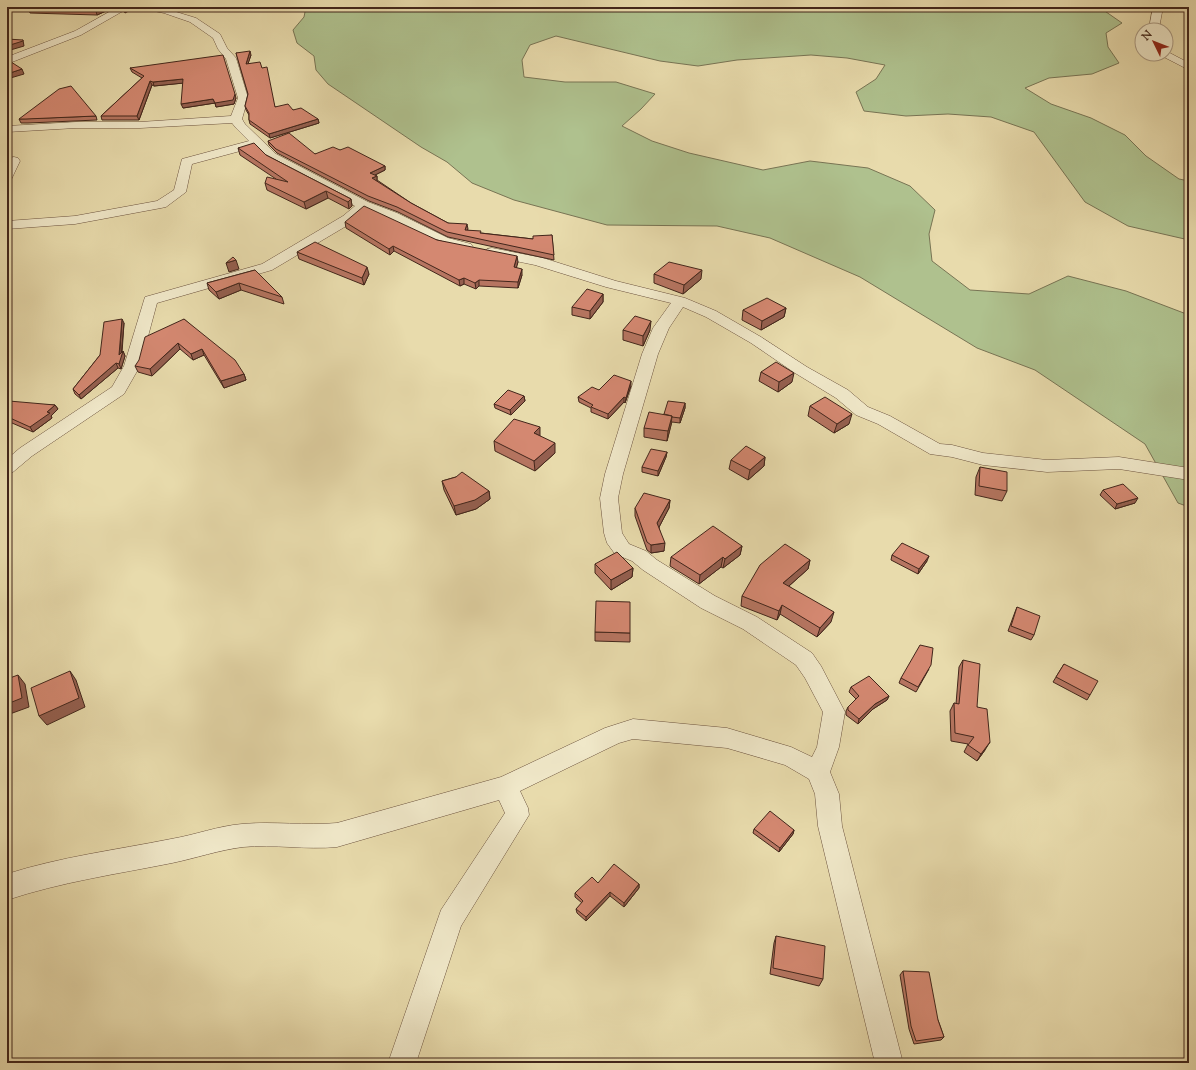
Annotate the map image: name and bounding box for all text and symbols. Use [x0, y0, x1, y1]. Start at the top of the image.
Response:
north arrow [1134, 22, 1174, 62]
text: N [1138, 27, 1156, 45]

